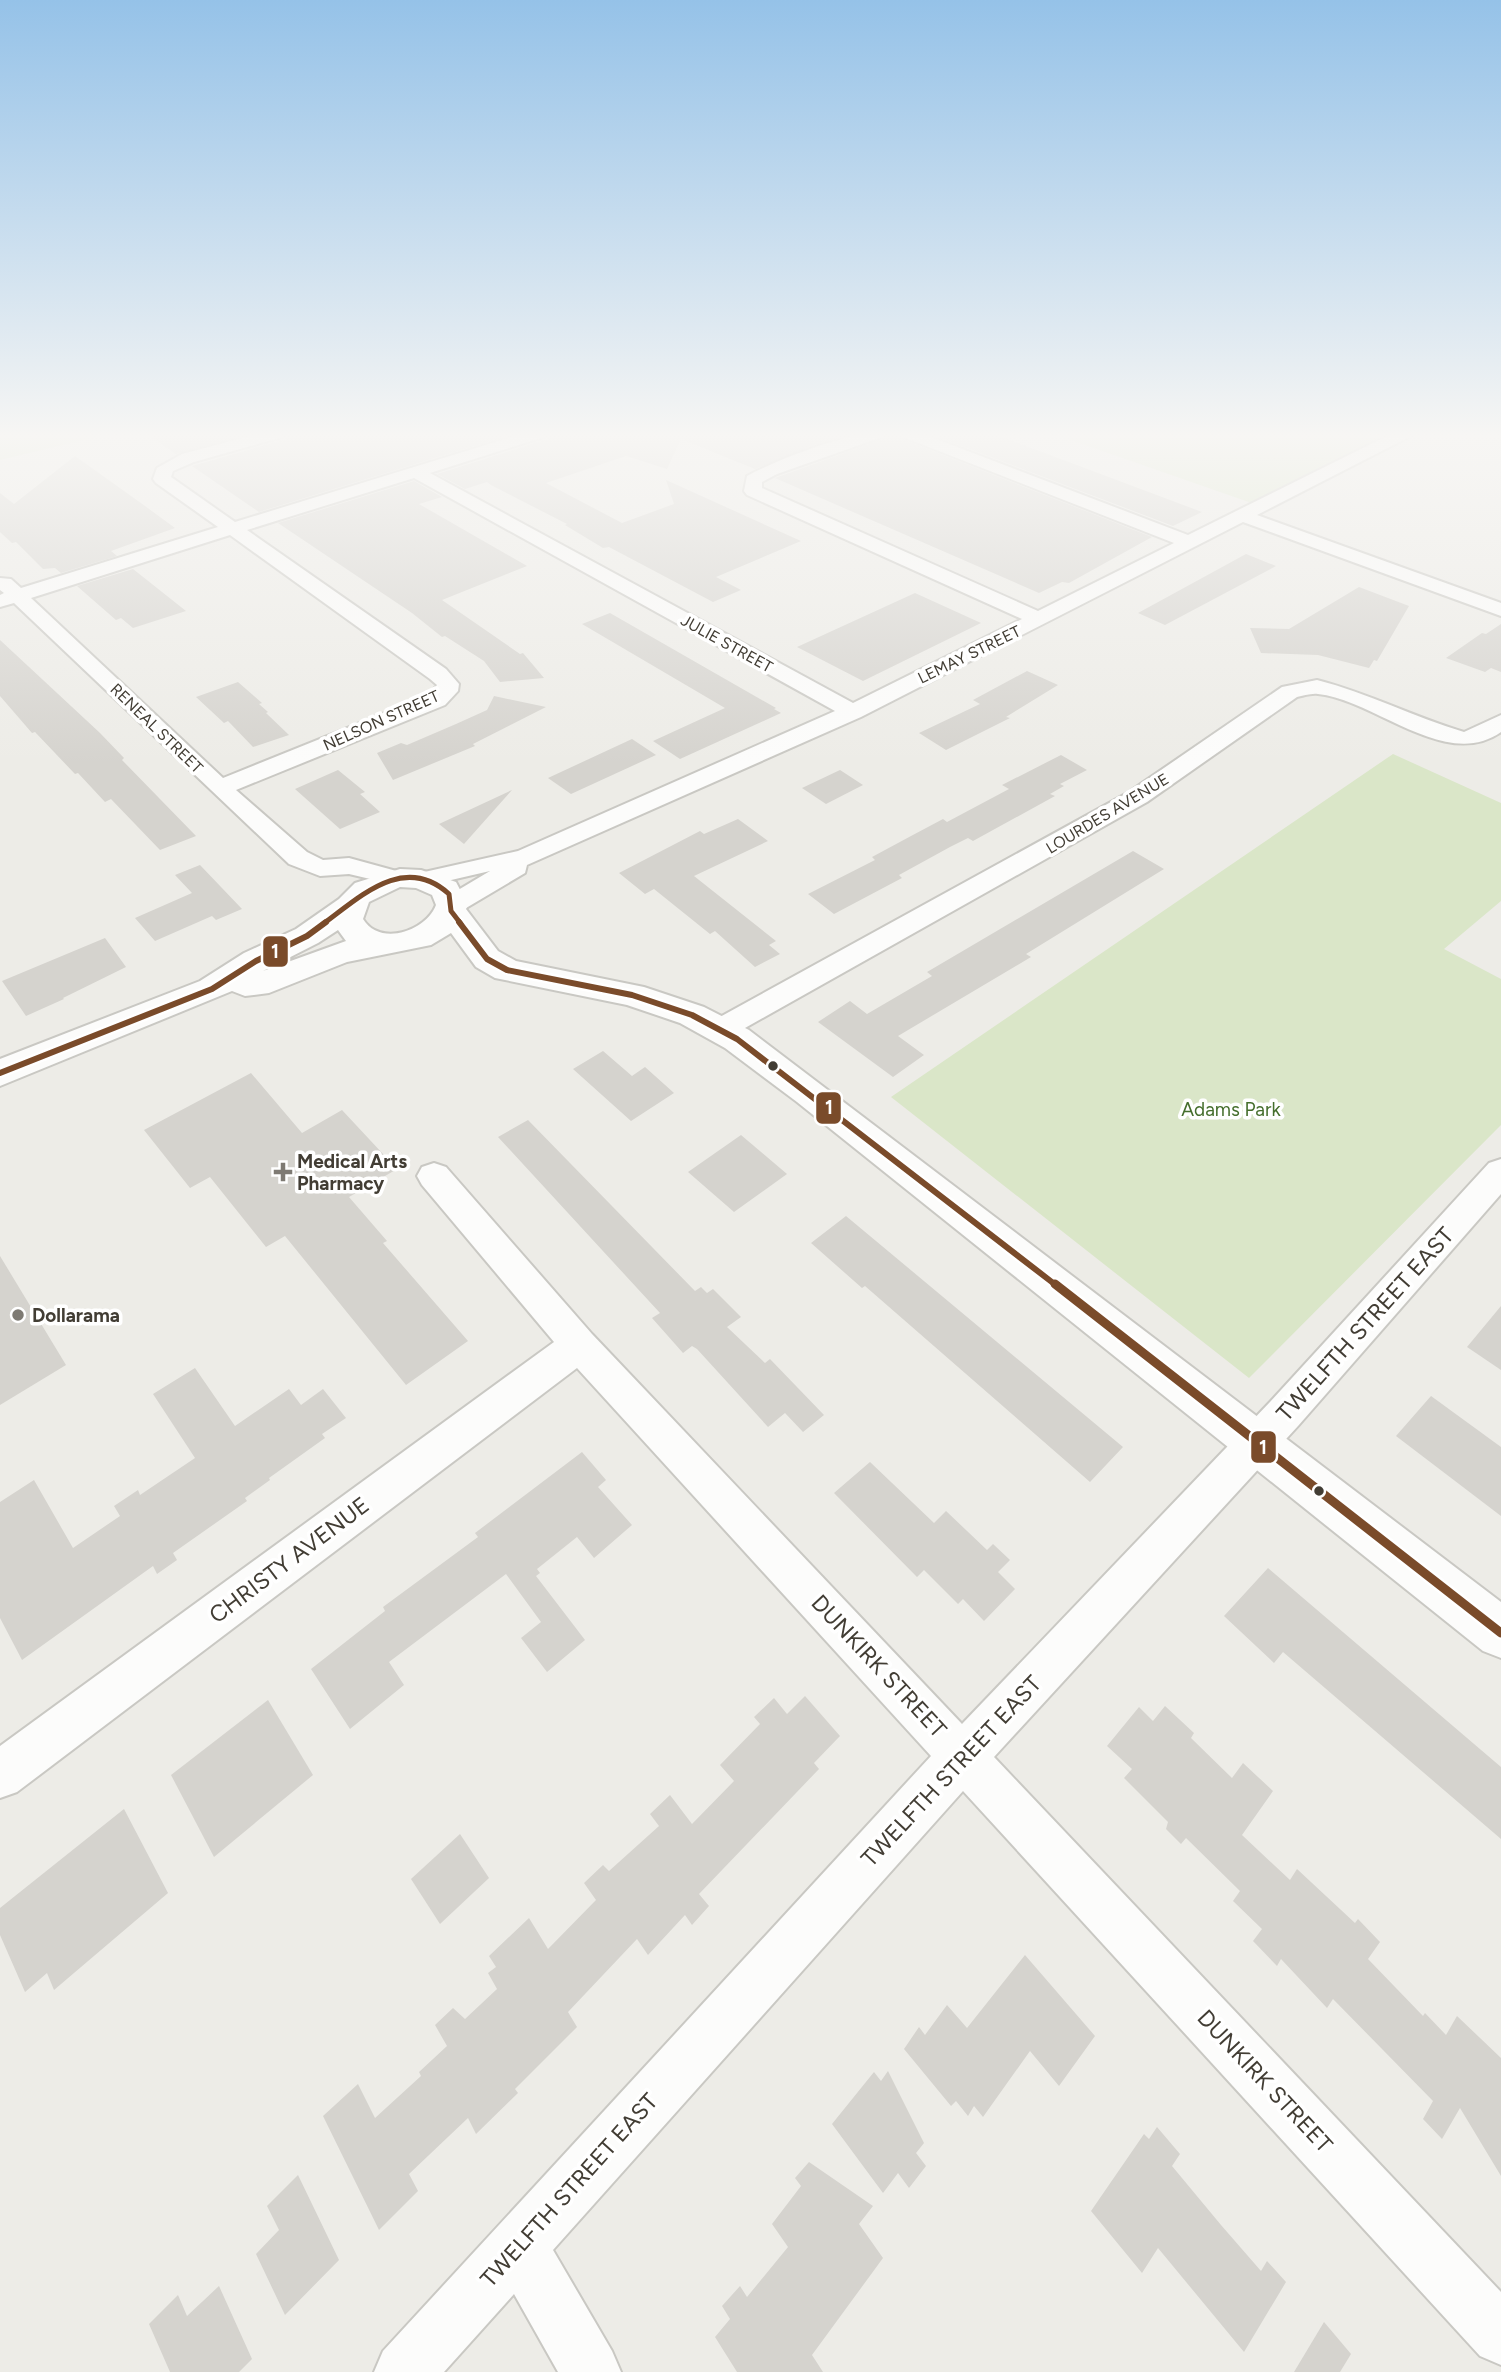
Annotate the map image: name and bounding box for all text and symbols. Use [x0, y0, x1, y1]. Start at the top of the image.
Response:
street label: JULIE STREET [678, 610, 776, 677]
street label: LEMAY STREET [915, 621, 1024, 688]
street label: RENEAL STREET [107, 680, 207, 777]
street label: NELSON STREET [320, 686, 442, 755]
street label: LOURDES AVENUE [1042, 769, 1172, 858]
line badge: 1 [262, 935, 289, 968]
text: 1 [271, 940, 279, 963]
unlabelled marker [766, 1059, 780, 1073]
line badge: 1 [815, 1091, 842, 1125]
text: 1 [825, 1096, 833, 1119]
park label: Adams Park [1181, 1098, 1281, 1121]
place label: Medical Arts Pharmacy [297, 1150, 407, 1195]
marker: Medical Arts Pharmacy [275, 1164, 291, 1180]
street label: TWELFTH STREET EAST [1271, 1221, 1460, 1427]
place label: Dollarama [32, 1304, 120, 1327]
marker: Dollarama [10, 1307, 26, 1323]
line badge: 1 [1250, 1430, 1277, 1464]
text: 1 [1259, 1436, 1267, 1459]
unlabelled marker [1312, 1484, 1326, 1498]
street label: CHRISTY AVENUE [204, 1491, 374, 1629]
street label: DUNKIRK STREET [806, 1589, 953, 1744]
street label: TWELFTH STREET EAST [855, 1669, 1047, 1872]
street label: DUNKIRK STREET [1192, 2004, 1339, 2159]
street label: TWELFTH STREET EAST [475, 2087, 664, 2293]

